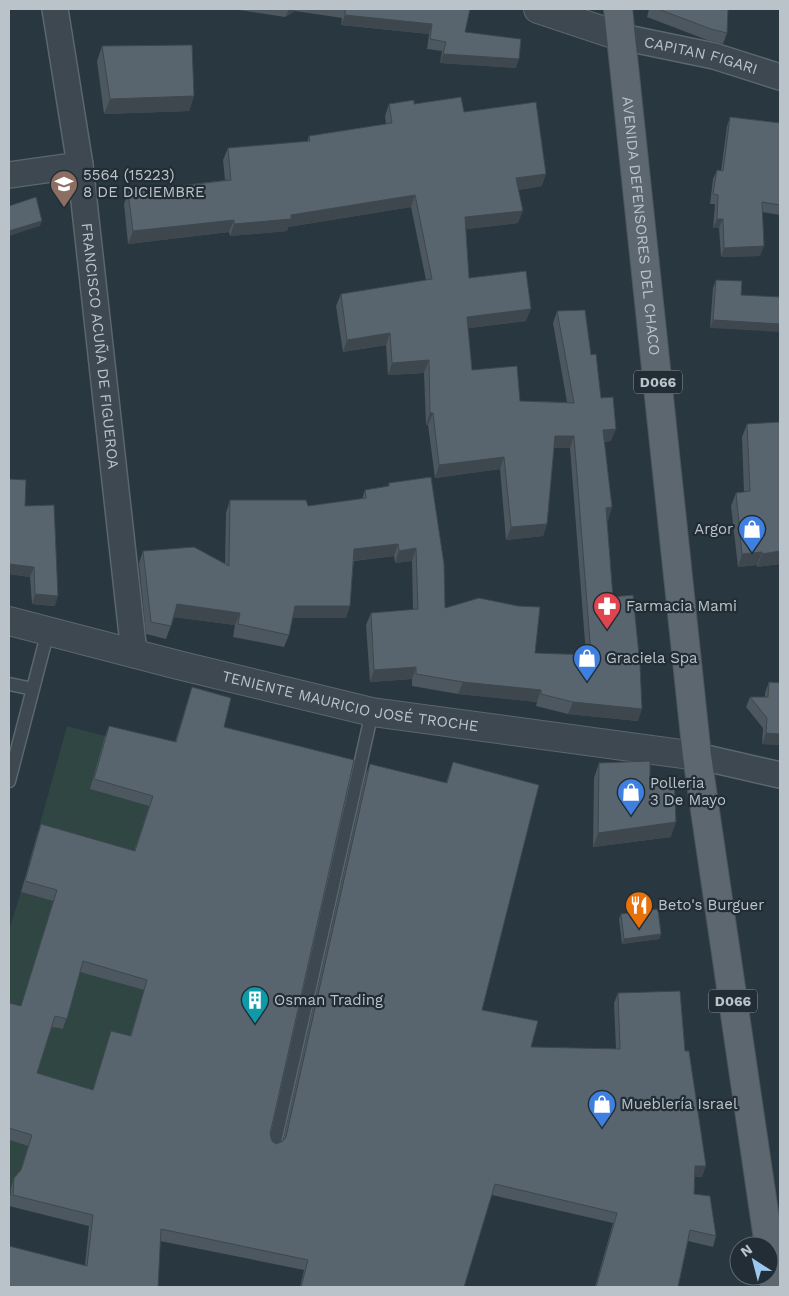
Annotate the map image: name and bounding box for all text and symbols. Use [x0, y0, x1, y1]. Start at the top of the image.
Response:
street label: CAPITAN FIGARI [643, 33, 760, 78]
street label: AVENIDA DEFENSORES DEL CHACO [618, 95, 664, 356]
place label: 5564 (15223) 8 DE DICIEMBRE [83, 166, 205, 201]
school or university icon: 5564 (15223) 8 DE DICIEMBRE [49, 169, 79, 208]
street label: FRANCISCO ACUÑA DE FIGUEROA [77, 222, 123, 470]
road number: D066 [634, 371, 682, 394]
shop icon: Argor [737, 514, 767, 553]
place label: Argor [694, 520, 733, 538]
pharmacy icon: Farmacia Mami [592, 591, 622, 630]
place label: Farmacia Mami [626, 597, 737, 615]
shop icon: Graciela Spa [572, 643, 602, 682]
place label: Graciela Spa [606, 649, 698, 667]
street label: TENIENTE MAURICIO JOSÉ TROCHE [220, 667, 480, 735]
place label: Polleria 3 De Mayo [650, 774, 726, 809]
shop icon: Polleria 3 De Mayo [616, 777, 646, 816]
restaurant icon: Beto's Burguer [624, 890, 654, 929]
place label: Beto's Burguer [658, 896, 764, 914]
building icon: Osman Trading [240, 985, 270, 1024]
road number: D066 [709, 989, 757, 1012]
place label: Osman Trading [274, 991, 383, 1009]
shop icon: Mueblería Israel [587, 1089, 617, 1128]
place label: Mueblería Israel [621, 1095, 738, 1113]
north arrow [729, 1236, 779, 1286]
text: N [737, 1241, 755, 1260]

